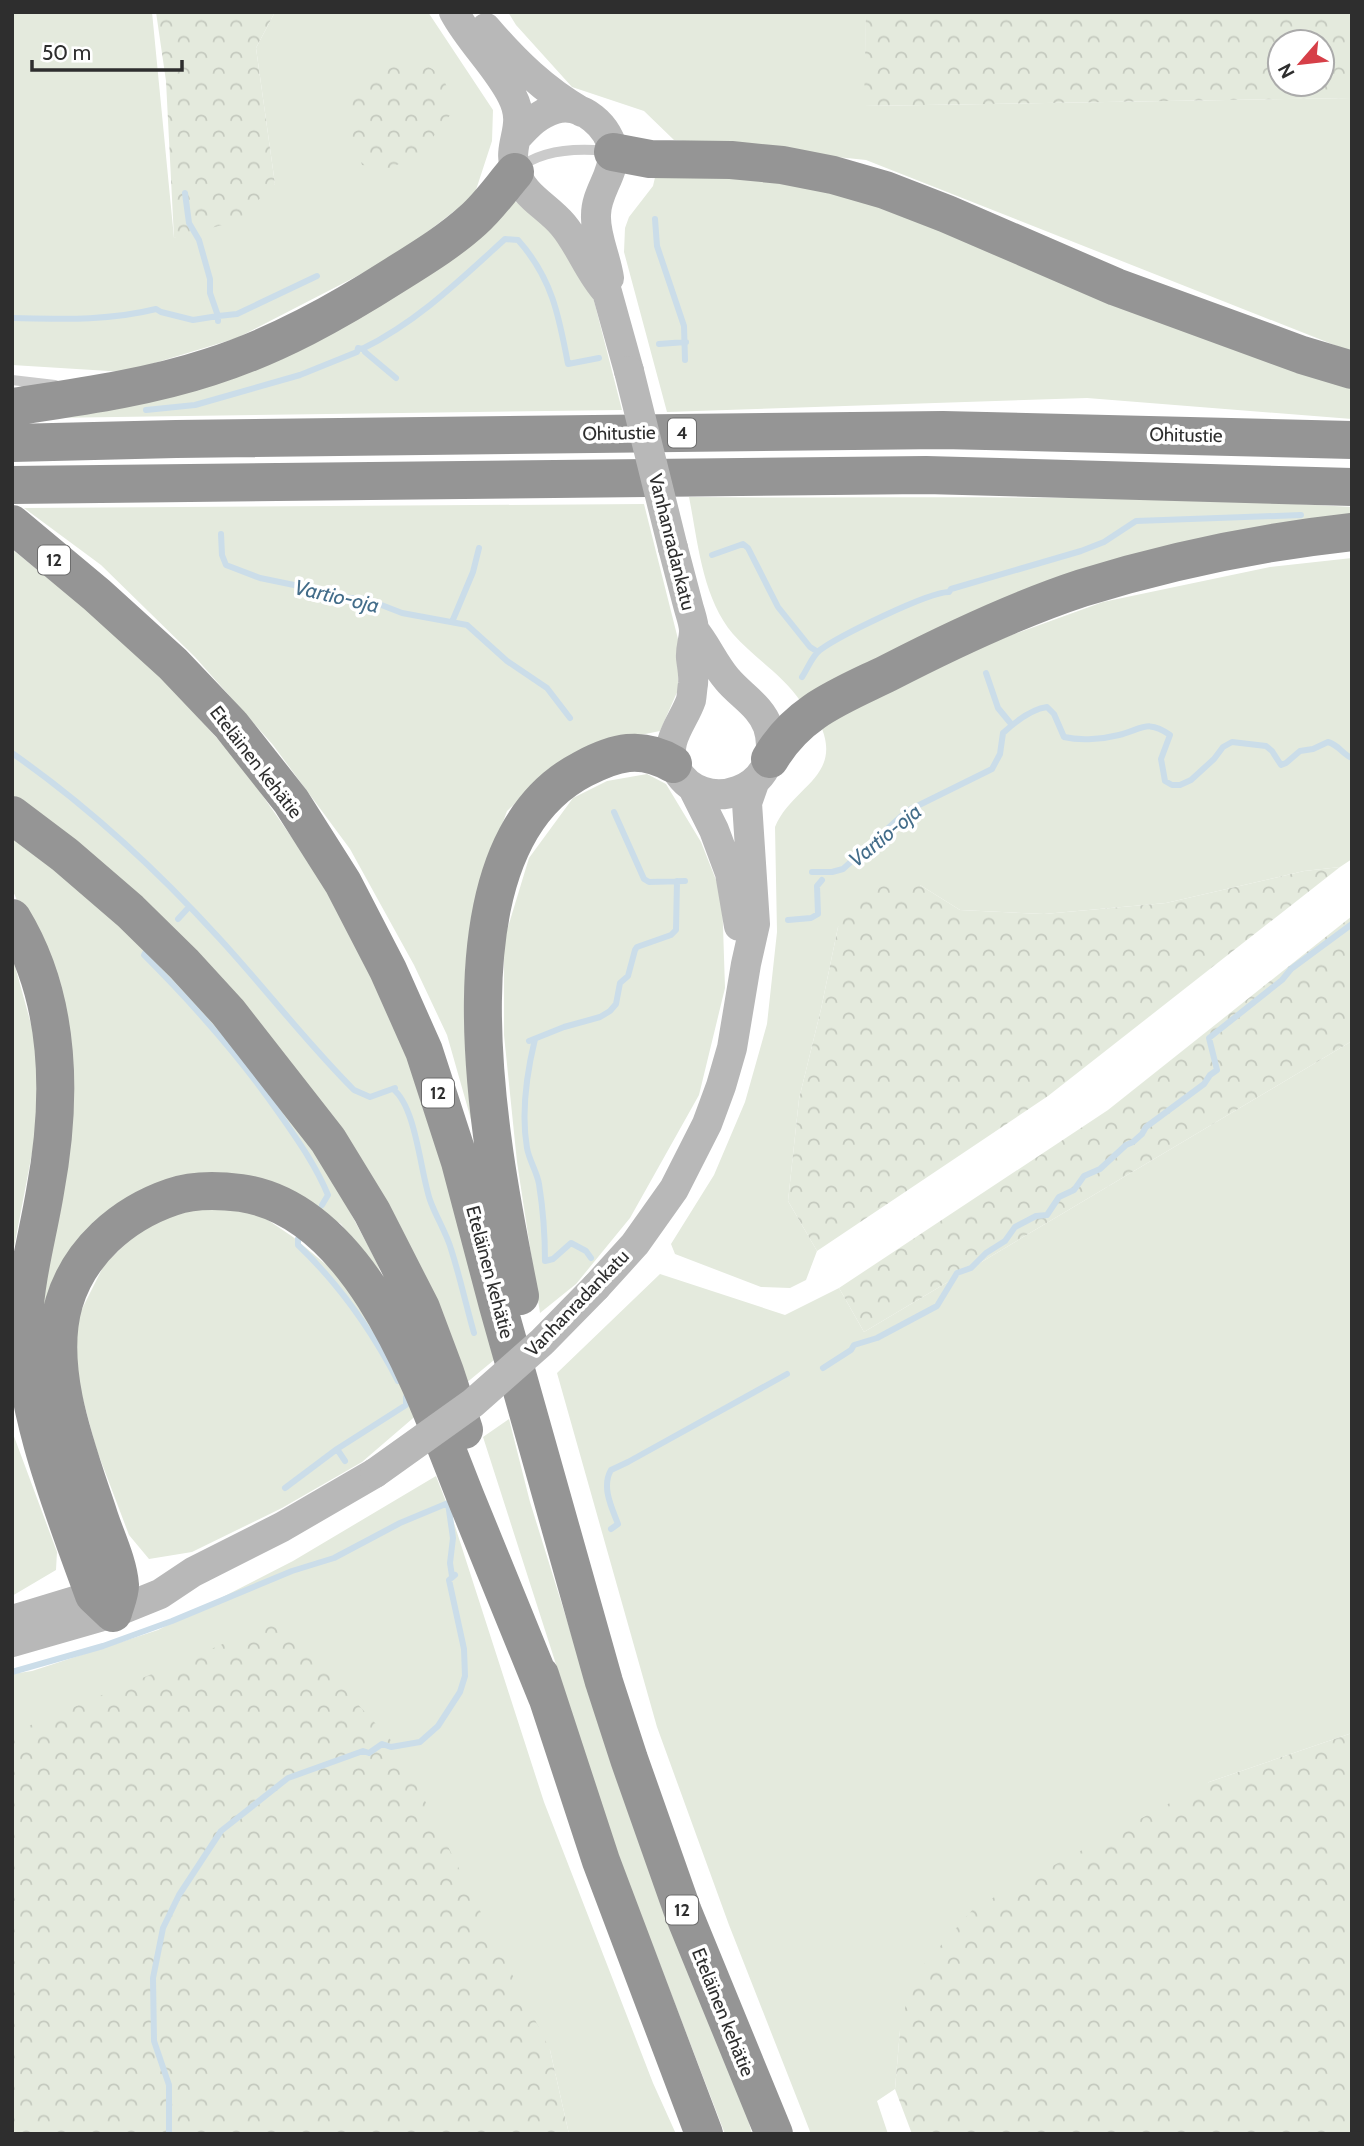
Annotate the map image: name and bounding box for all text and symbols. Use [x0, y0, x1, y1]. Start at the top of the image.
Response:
scale bar [32, 28, 182, 72]
north arrow [1266, 28, 1336, 98]
text: 50 m [42, 40, 91, 65]
text: N [1273, 59, 1300, 82]
road number: 4 [668, 418, 696, 447]
street label: Ohitustie [582, 421, 656, 445]
street label: Ohitustie [1149, 423, 1223, 447]
street label: Vanhanradankatu [644, 471, 700, 613]
road number: 12 [38, 546, 70, 574]
water label: Vartio-oja [292, 574, 382, 619]
street label: Eteläinen kehätie [205, 701, 307, 823]
water label: Vartio-oja [844, 798, 927, 873]
road number: 12 [422, 1078, 454, 1108]
street label: Eteläinen kehätie [461, 1203, 519, 1341]
street label: Vanhanradankatu [520, 1245, 634, 1361]
road number: 12 [666, 1896, 698, 1924]
street label: Eteläinen kehätie [687, 1944, 759, 2080]

